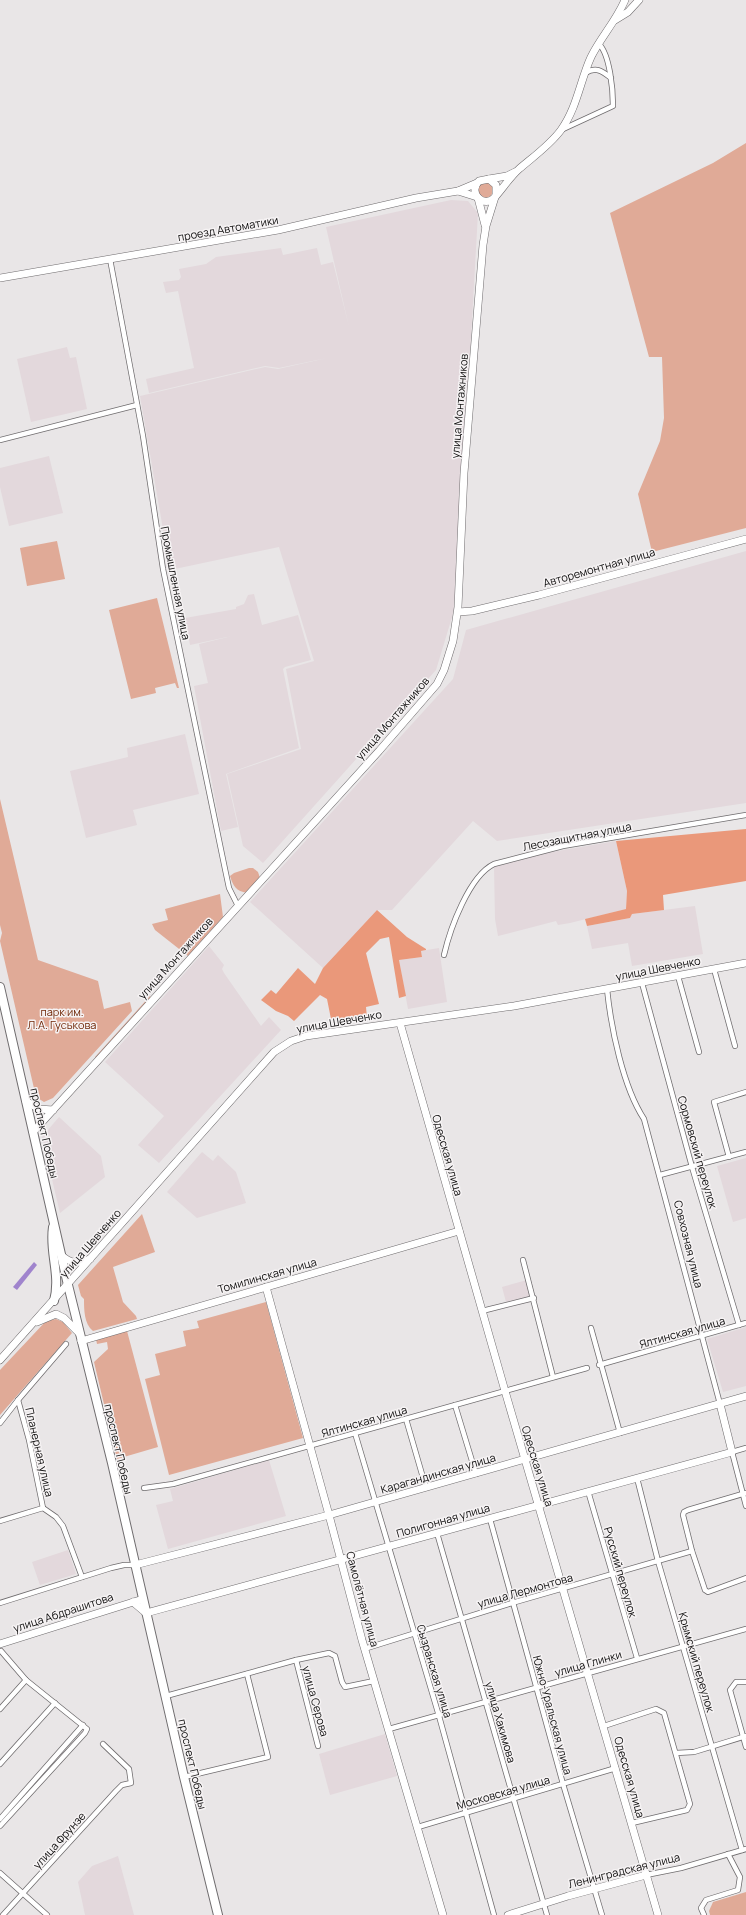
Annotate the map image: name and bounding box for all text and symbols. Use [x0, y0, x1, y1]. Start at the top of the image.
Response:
street label: проезд Автоматики [177, 212, 279, 244]
street label: улица Монтажников [447, 353, 471, 459]
street label: Промышленная улица [158, 525, 194, 641]
street label: Авторемонтная улица [541, 544, 657, 590]
street label: улица Монтажников [352, 673, 432, 763]
street label: Лесозащитная улица [521, 818, 633, 854]
street label: улица Монтажников [134, 914, 216, 1002]
street label: улица Шевченко [614, 952, 702, 984]
park label: парк им. Л.А. Гуськова [28, 1004, 96, 1032]
street label: улица Шевченко [295, 1006, 383, 1036]
street label: проспект Победы [27, 1086, 63, 1180]
street label: Сормовский переулок [675, 1094, 721, 1211]
street label: Одесская улица [429, 1113, 467, 1197]
street label: Совхозная улица [671, 1199, 707, 1289]
street label: улица Шевченко [56, 1205, 124, 1281]
street label: Томилинская улица [216, 1254, 318, 1296]
street label: Ялтинская улица [637, 1313, 727, 1351]
street label: проспект Победы [101, 1402, 137, 1496]
street label: Ялтинская улица [319, 1402, 409, 1440]
street label: Планерная улица [22, 1406, 58, 1498]
street label: Одесская улица [519, 1424, 557, 1508]
street label: Карагандинская улица [379, 1449, 497, 1497]
street label: Полигонная улица [394, 1499, 492, 1541]
street label: Русский переулок [601, 1525, 641, 1620]
street label: Самолётная улица [343, 1550, 383, 1648]
street label: улица Лермонтова [476, 1569, 574, 1611]
street label: улица Абдрашитова [11, 1589, 115, 1635]
street label: Крымский переулок [676, 1610, 719, 1714]
street label: Сызранская улица [414, 1622, 456, 1720]
street label: улица Глинки [553, 1646, 623, 1680]
street label: Южно-Уральская улица [530, 1654, 576, 1776]
street label: улица Серова [299, 1664, 333, 1738]
street label: улица Хакимова [482, 1680, 520, 1764]
street label: проспект Победы [175, 1717, 211, 1811]
street label: Одесская улица [611, 1735, 649, 1819]
street label: Московская улица [455, 1771, 551, 1813]
street label: улица Фрунзе [29, 1808, 89, 1872]
street label: Ленинградская улица [567, 1849, 681, 1891]

